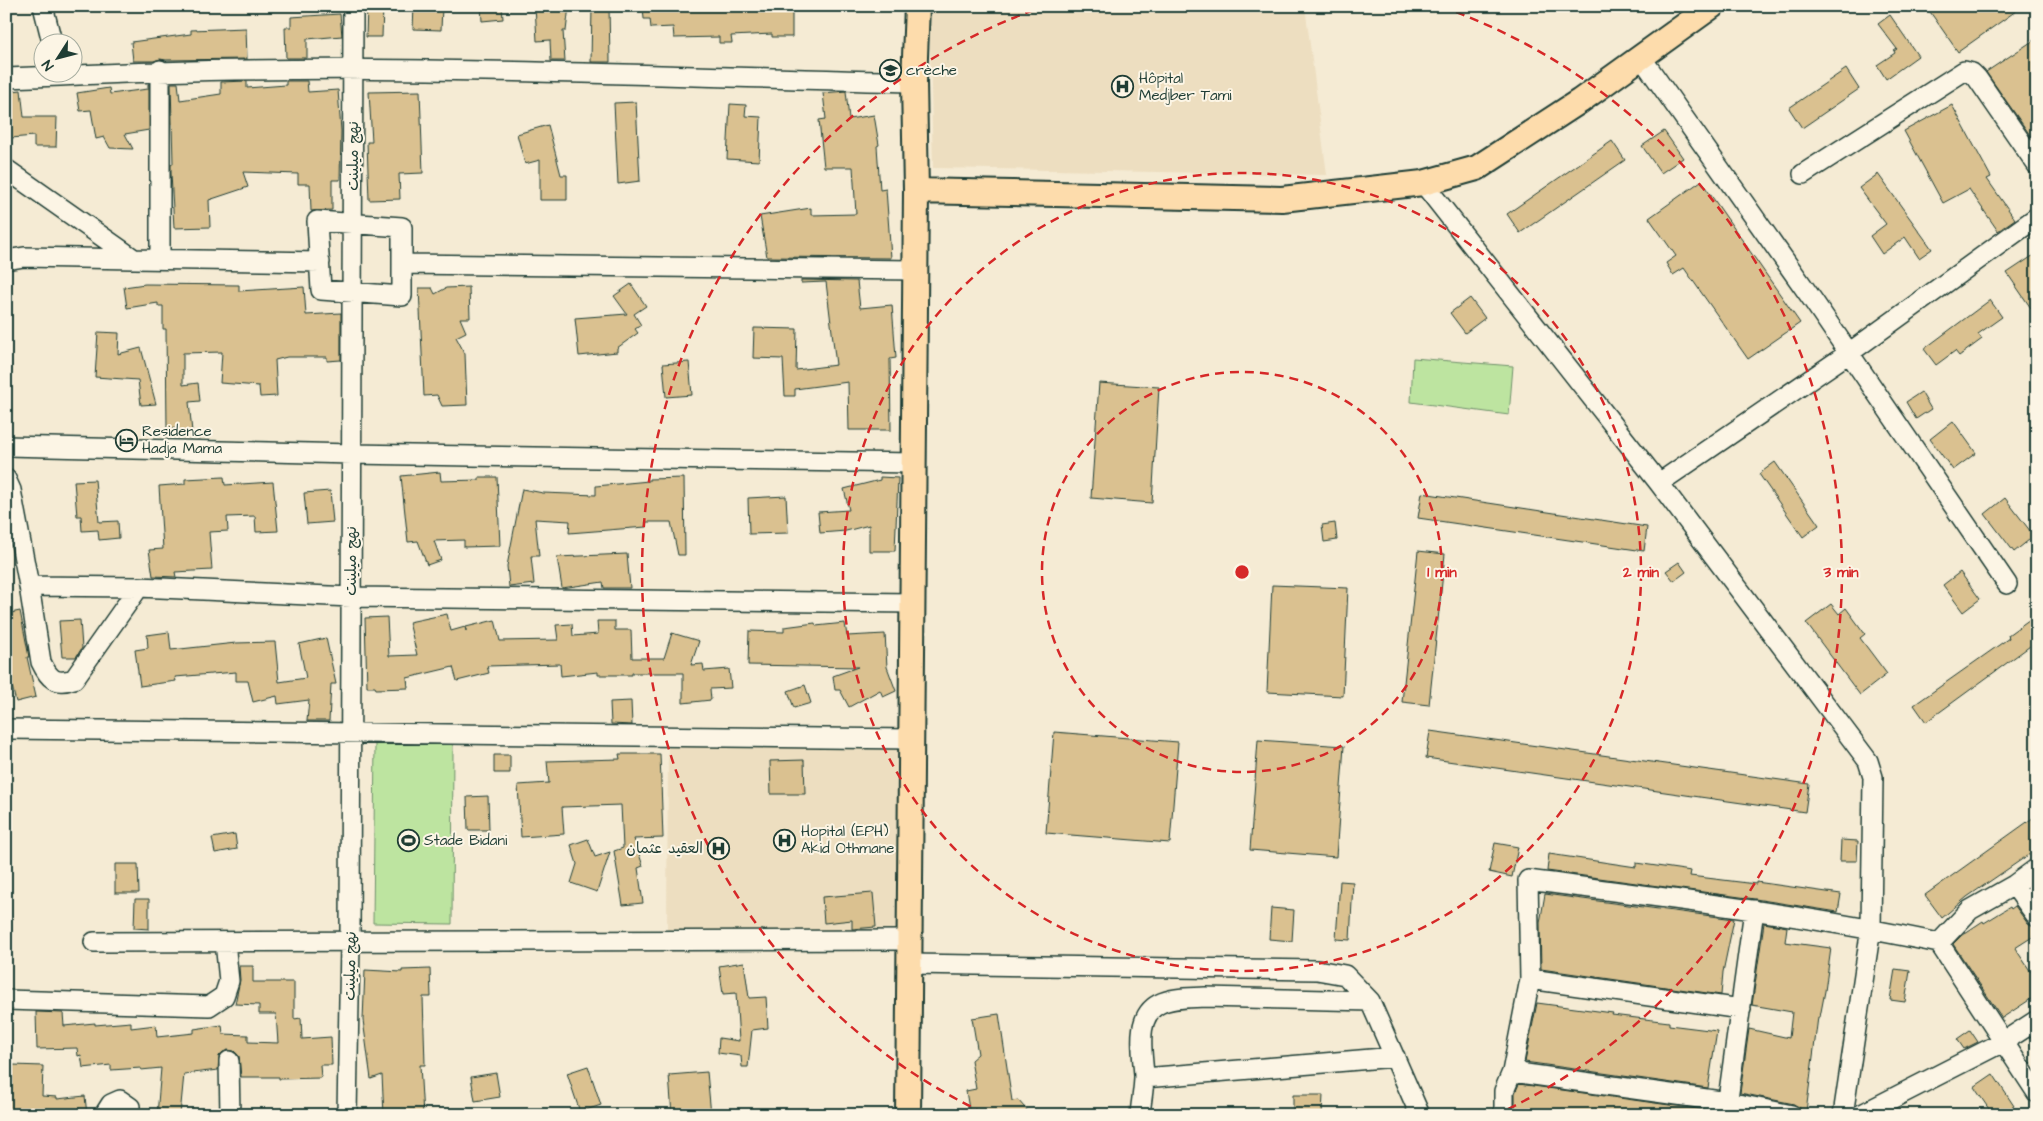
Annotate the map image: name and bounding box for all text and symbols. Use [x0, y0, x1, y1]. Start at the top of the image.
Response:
north arrow [32, 32, 82, 82]
text: N [37, 55, 59, 74]
school or university icon: crèche [878, 58, 902, 82]
place label: crèche [906, 60, 957, 81]
place label: Hôpital Medjber Tami [1139, 68, 1232, 106]
hospital icon: Hôpital Medjber Tami [1111, 75, 1135, 99]
street label: نهج ميلينت [343, 121, 364, 191]
place label: Residence Hadja Mama [142, 421, 222, 459]
hotel icon: Residence Hadja Mama [114, 428, 138, 452]
street label: نهج ميلينت [341, 526, 362, 596]
text: 1 min [1427, 562, 1457, 583]
text: 2 min [1622, 562, 1660, 583]
text: 3 min [1822, 562, 1859, 583]
centre of rings [1233, 563, 1251, 581]
place label: Hopital (EPH) Akid Othmane [801, 821, 894, 859]
sports icon: Stade Bidani [396, 828, 420, 852]
hospital icon: Hopital (EPH) Akid Othmane [773, 828, 797, 852]
place label: Stade Bidani [424, 830, 508, 851]
hospital icon: العقيد عثمان [707, 836, 731, 860]
place label: العقيد عثمان [626, 838, 703, 859]
street label: نهج ميلينت [339, 931, 362, 1001]

